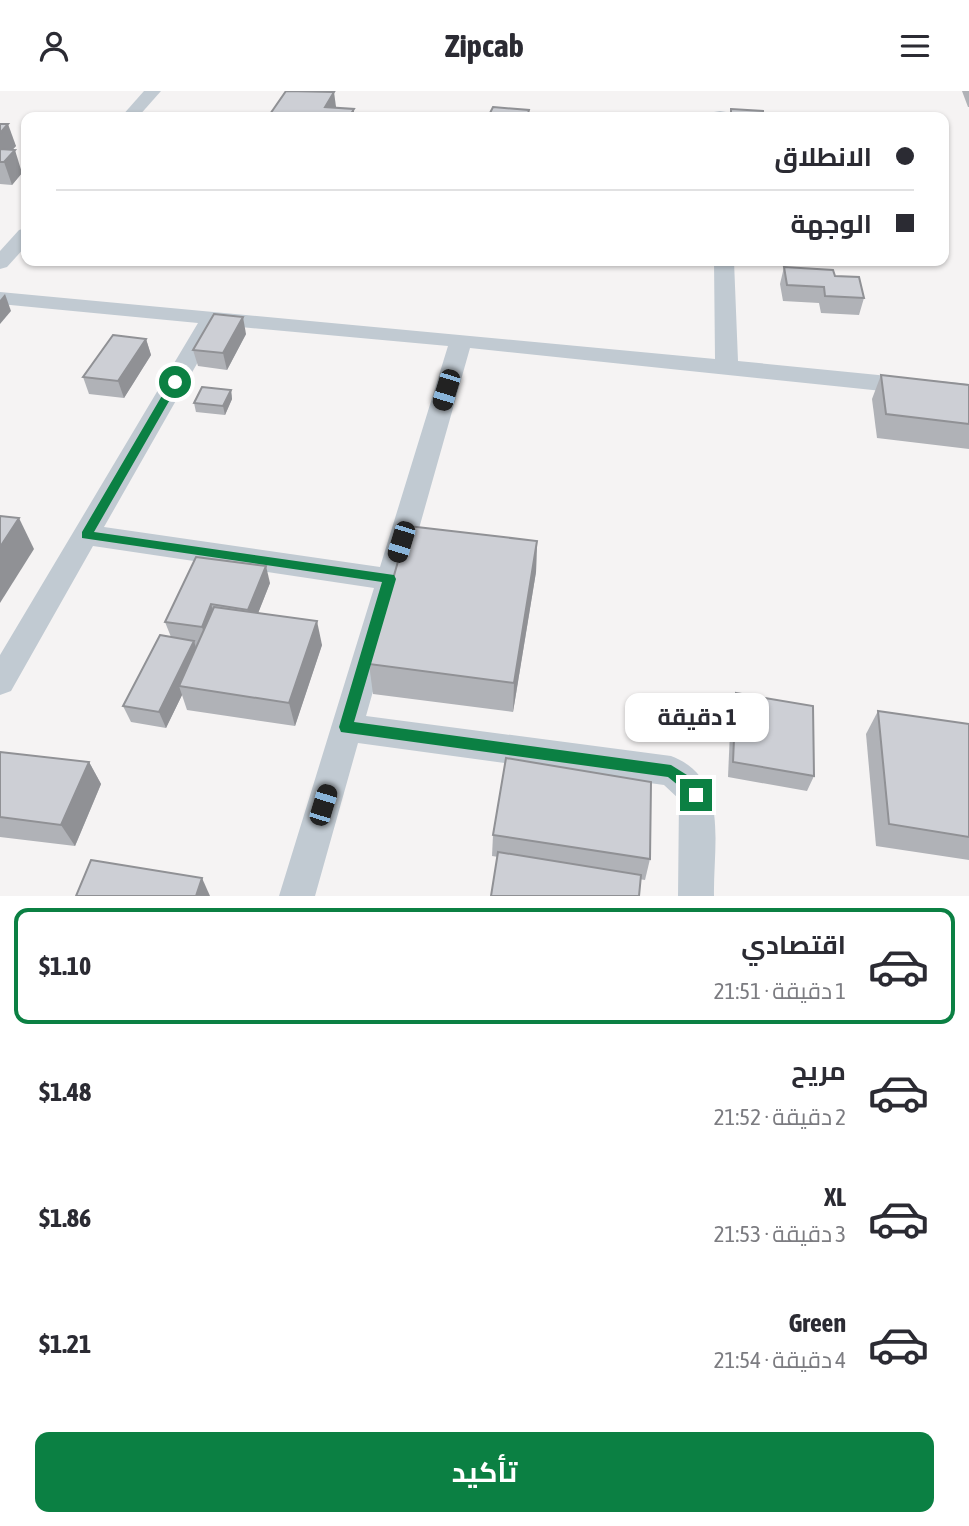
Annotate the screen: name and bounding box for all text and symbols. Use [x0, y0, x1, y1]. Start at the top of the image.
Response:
icon: person [35, 27, 73, 65]
text: Zipcab [445, 27, 524, 64]
icon: menu [896, 27, 934, 65]
text: الانطلاق [774, 142, 872, 172]
text: الوجهة [791, 209, 872, 239]
route start [159, 366, 191, 398]
car [430, 367, 463, 413]
car [385, 519, 418, 565]
callout: 1 دقيقة [624, 693, 768, 743]
text: 1 دقيقة [658, 704, 737, 730]
route end [680, 779, 712, 811]
car [307, 782, 340, 828]
text: اقتصادي [741, 930, 846, 960]
icon: car [867, 935, 930, 998]
text: $1.10 [39, 951, 91, 981]
text: 1 دقيقة · 21:51 [714, 978, 846, 1004]
text: مريح [791, 1056, 846, 1086]
icon: car [867, 1061, 930, 1124]
text: $1.48 [39, 1077, 91, 1107]
text: 2 دقيقة · 21:52 [714, 1104, 846, 1130]
text: XL [824, 1182, 846, 1212]
icon: car [867, 1187, 930, 1250]
text: $1.86 [39, 1203, 91, 1233]
text: 3 دقيقة · 21:53 [714, 1221, 846, 1247]
text: Green [788, 1308, 846, 1338]
icon: car [867, 1313, 930, 1376]
text: $1.21 [39, 1329, 91, 1359]
text: 4 دقيقة · 21:54 [714, 1347, 846, 1373]
button: تأكيد [35, 1432, 934, 1512]

